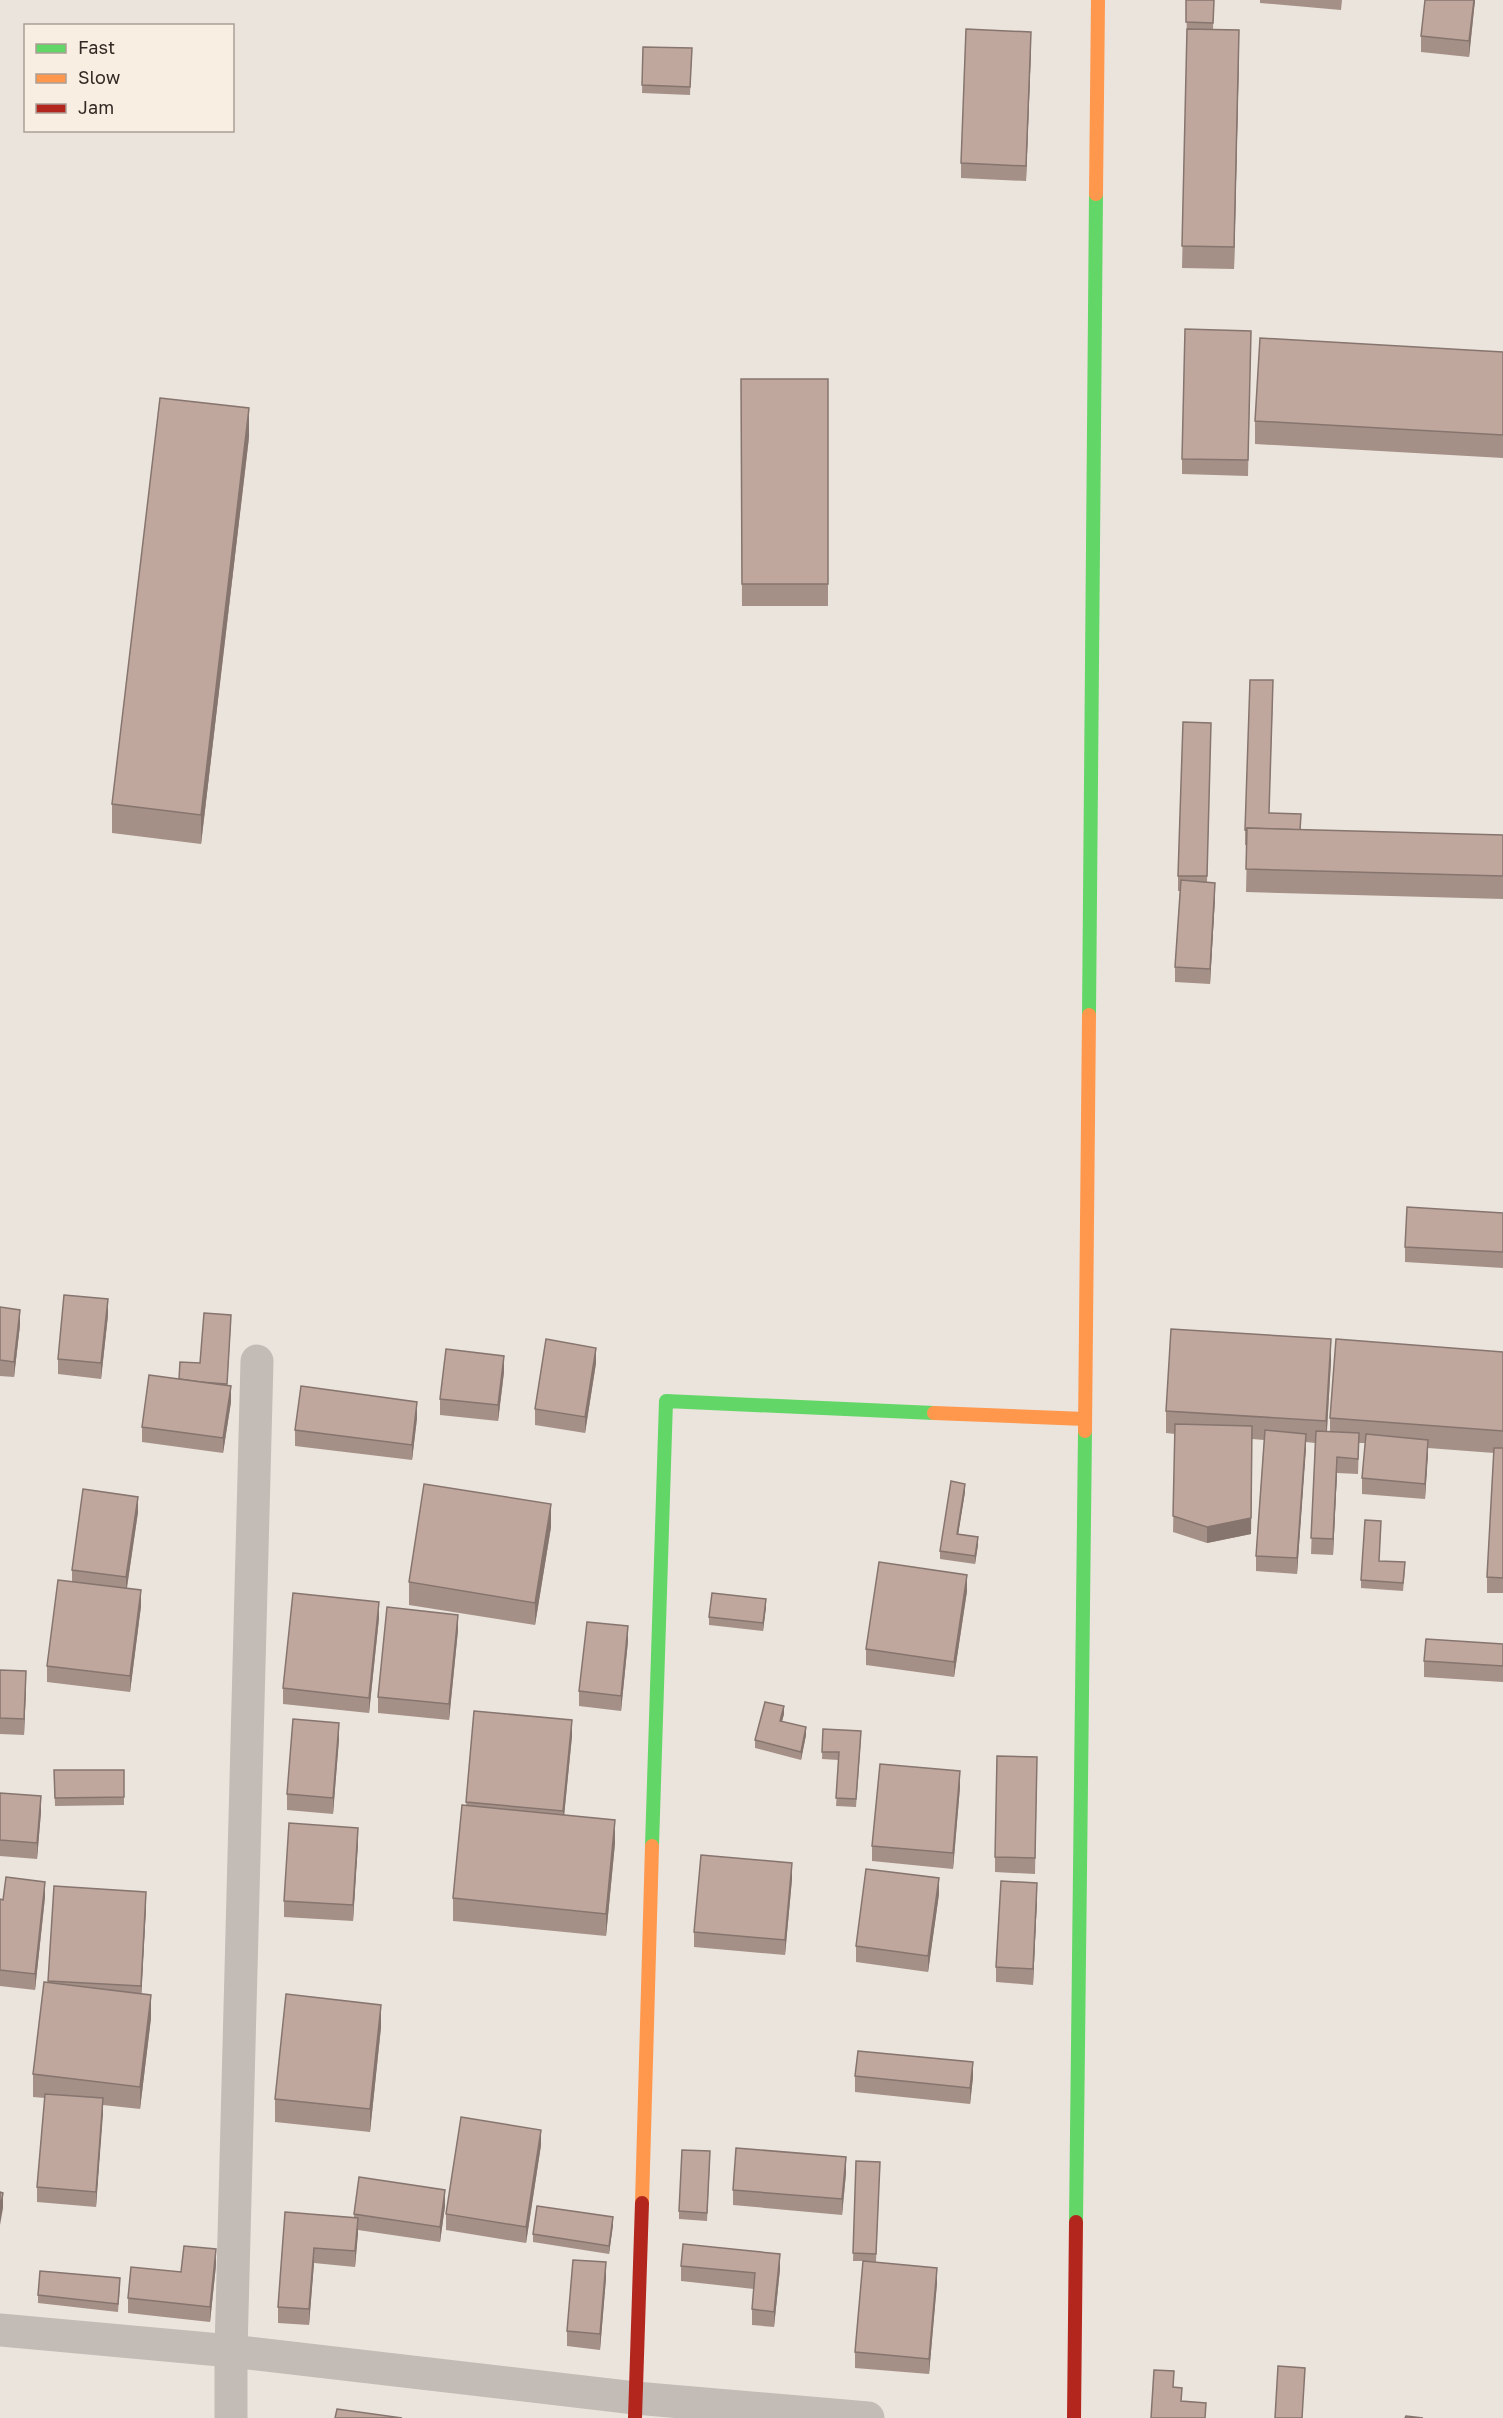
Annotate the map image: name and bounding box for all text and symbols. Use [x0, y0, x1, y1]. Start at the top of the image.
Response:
legend [24, 24, 234, 132]
text: Fast [78, 36, 115, 58]
text: Slow [78, 66, 121, 88]
text: Jam [78, 96, 114, 118]

